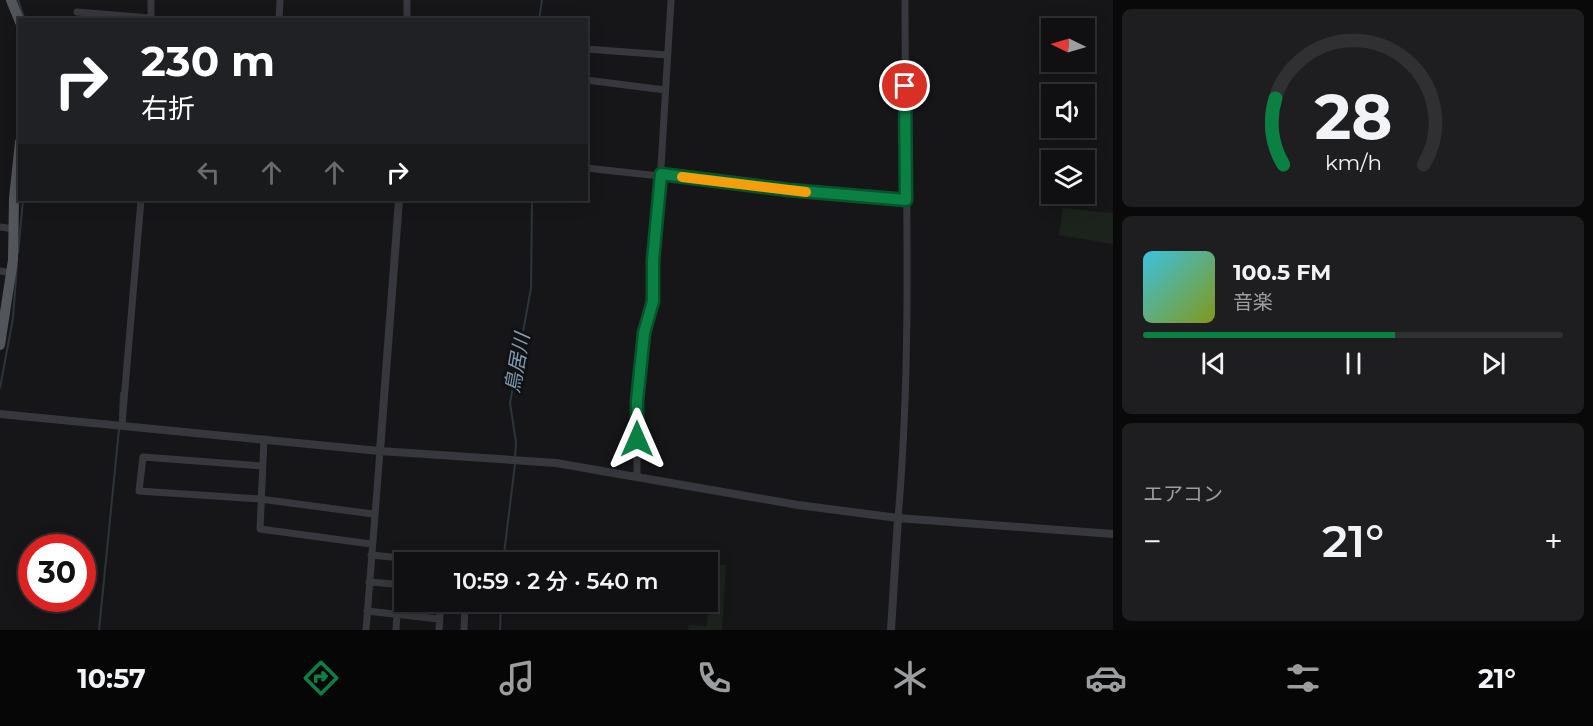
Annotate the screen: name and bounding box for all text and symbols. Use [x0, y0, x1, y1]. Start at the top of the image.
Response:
north arrow [1041, 18, 1095, 72]
map controls [1041, 18, 1095, 204]
text: 230 m [141, 35, 275, 87]
icon: right [42, 42, 120, 120]
pin [879, 60, 930, 111]
icon: arrive [888, 69, 921, 102]
text: 28 [1314, 79, 1392, 155]
button: sound [1041, 84, 1095, 138]
text: 右折 [141, 92, 195, 125]
text: km/h [1324, 149, 1382, 175]
button: layers [1041, 150, 1095, 204]
icon: left [192, 156, 225, 189]
icon: ahead [255, 156, 288, 189]
icon: ahead [318, 156, 351, 189]
icon: right [381, 156, 414, 189]
text: 100.5 FM [1233, 259, 1331, 286]
text: 音楽 [1233, 290, 1273, 314]
water label: 鳥居川 [500, 329, 534, 395]
icon: previous [1197, 347, 1230, 380]
icon: pause [1337, 347, 1370, 380]
icon: next [1477, 347, 1510, 380]
position arrow [605, 407, 669, 471]
text: エアコン [1143, 482, 1223, 506]
text: 21° [1322, 513, 1384, 568]
text: − [1143, 521, 1162, 561]
text: + [1544, 521, 1563, 561]
speed limit sign: 30 [18, 534, 96, 612]
text: 10:59 · 2 分 · 540 m [454, 568, 658, 595]
icon: directions [300, 657, 342, 699]
icon: music [496, 657, 538, 699]
icon: phone [693, 657, 735, 699]
icon: climate [889, 657, 931, 699]
icon: car [1085, 657, 1127, 699]
icon: filters [1282, 657, 1324, 699]
text: 10:57 [77, 662, 146, 695]
text: 21° [1478, 662, 1516, 695]

